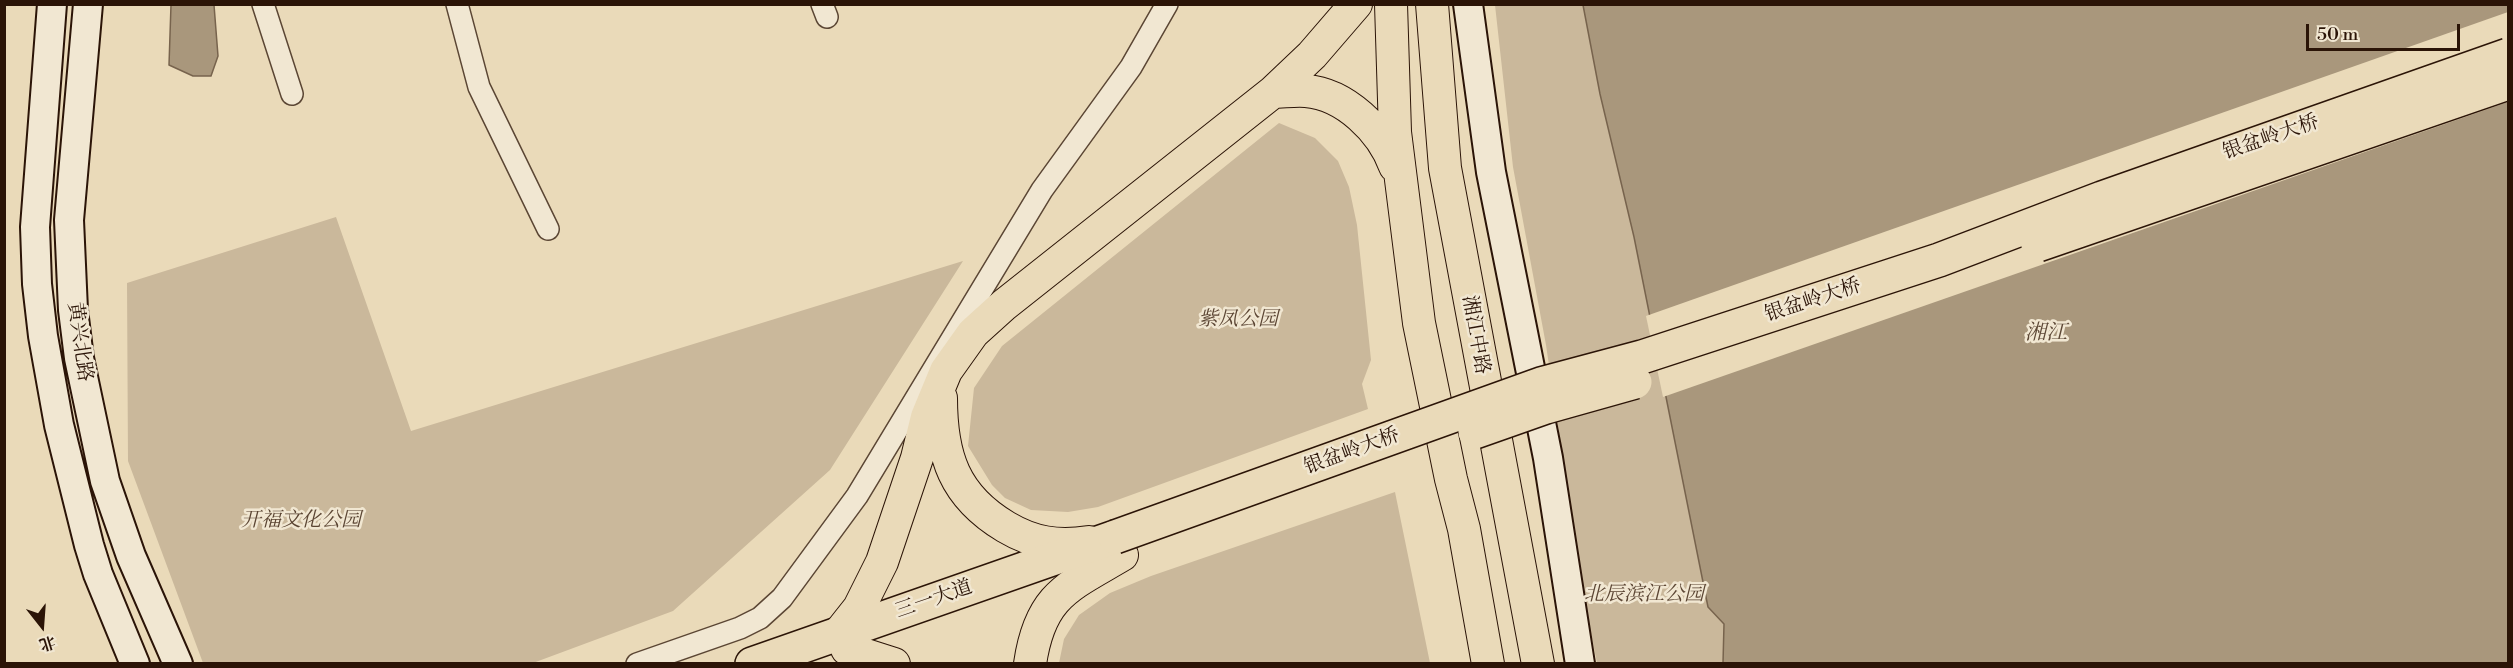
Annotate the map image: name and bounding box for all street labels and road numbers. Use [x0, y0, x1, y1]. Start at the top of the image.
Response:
street label: 银盆岭大桥 [2220, 110, 2322, 166]
street label: 银盆岭大桥 [1762, 274, 1864, 328]
street label: 湘江中路 [1456, 294, 1494, 376]
street label: 黄兴北路 [62, 301, 96, 383]
street label: 银盆岭大桥 [1301, 424, 1403, 480]
street label: 三一大道 [892, 576, 976, 624]

